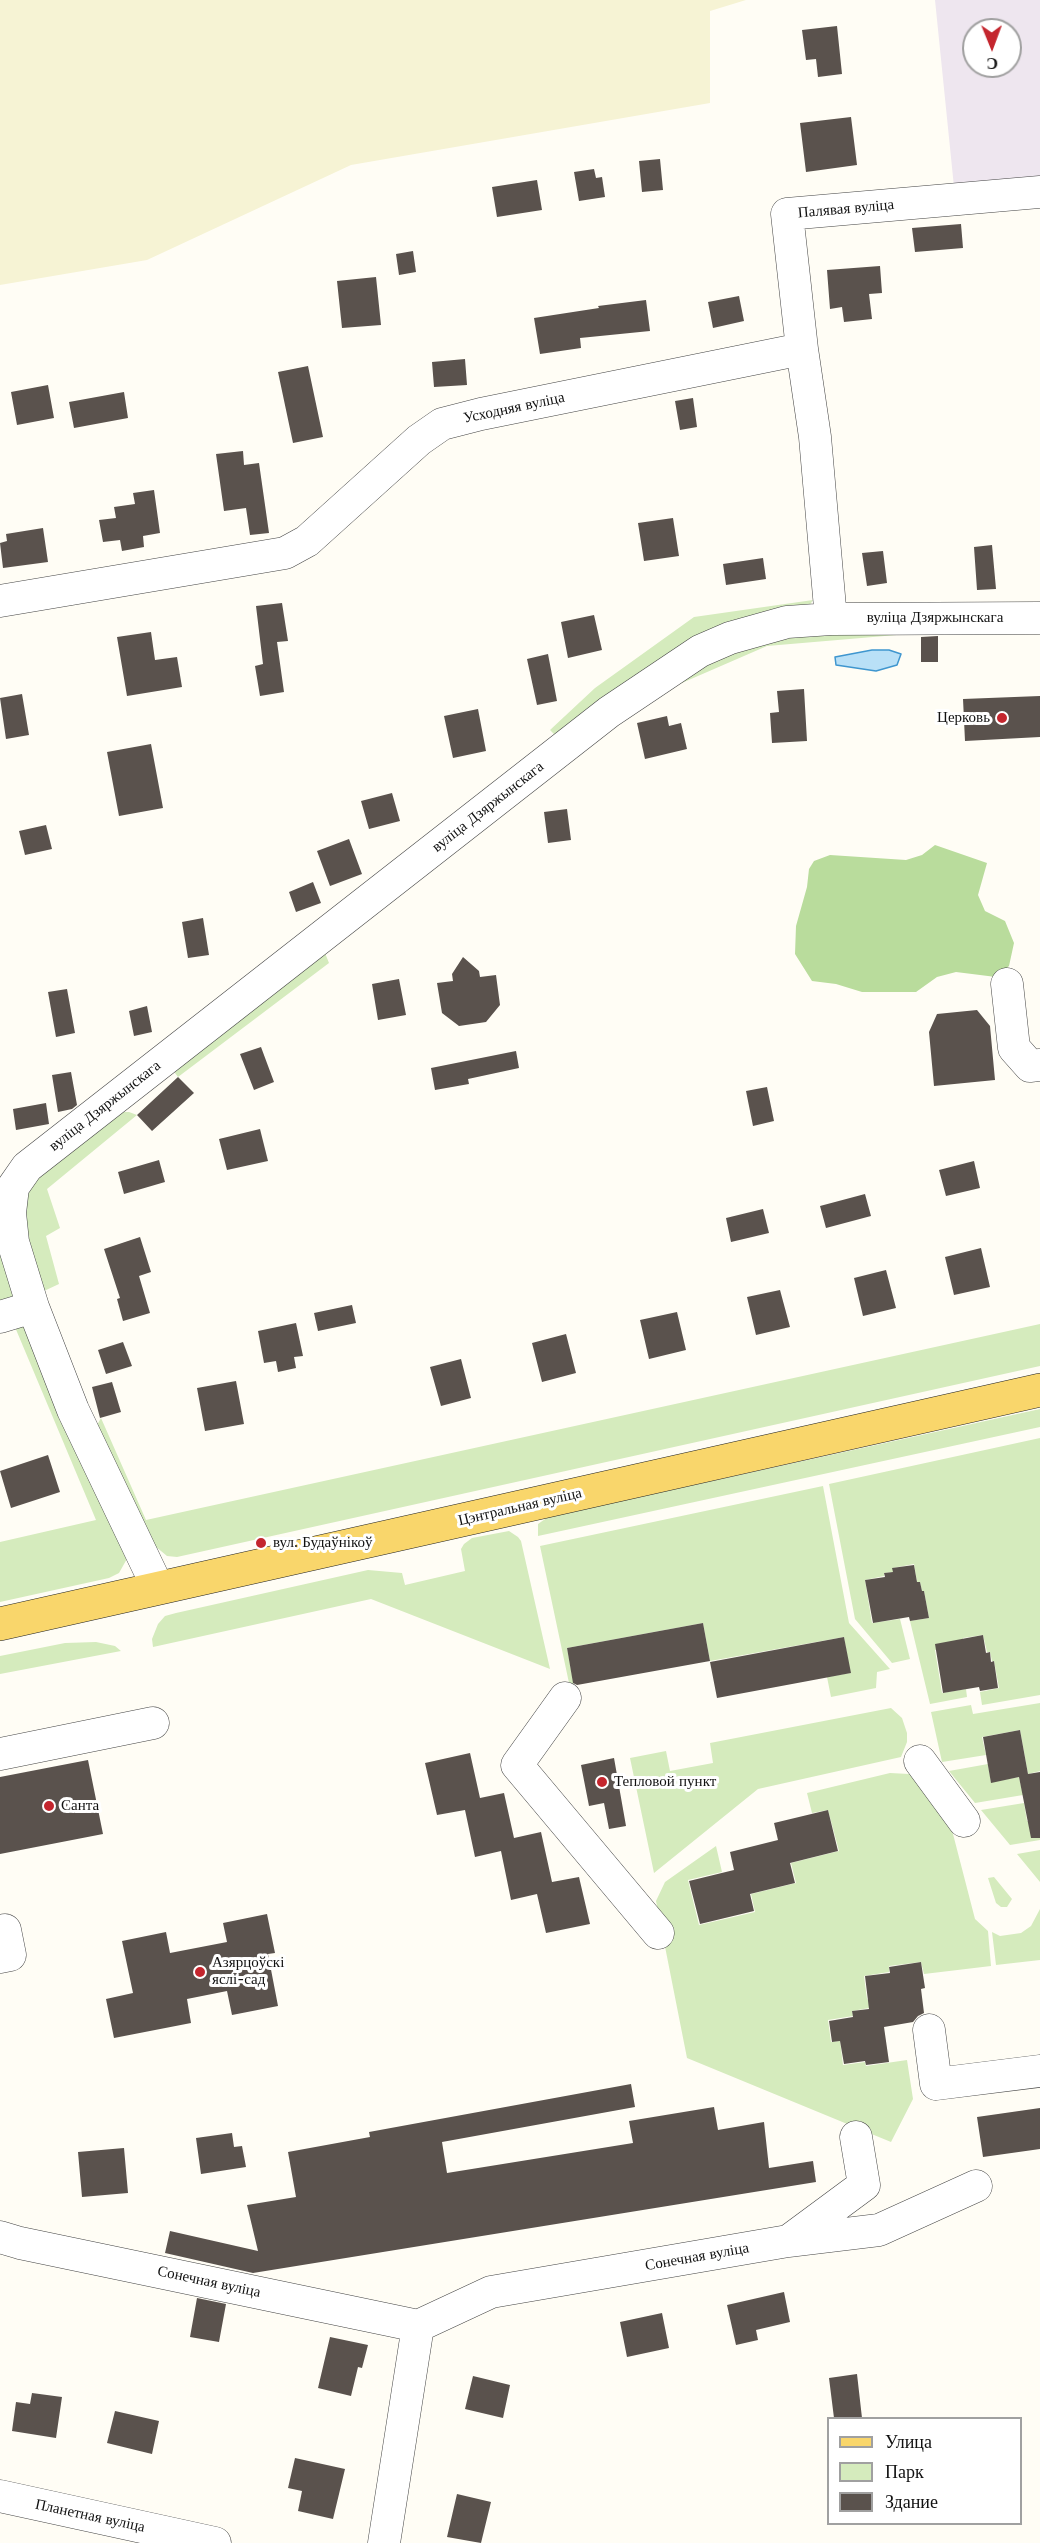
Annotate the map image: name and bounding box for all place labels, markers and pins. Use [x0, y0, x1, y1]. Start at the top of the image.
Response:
place label: Церковь [937, 709, 990, 727]
marker: Церковь [995, 711, 1009, 725]
place label: вул. Будаўнікоў [273, 1534, 372, 1552]
marker: вул. Будаўнікоў [254, 1536, 268, 1550]
place label: Тепловой пункт [614, 1773, 716, 1791]
marker: Тепловой пункт [595, 1775, 609, 1789]
place label: Санта [61, 1797, 99, 1815]
marker: Санта [42, 1799, 56, 1813]
place label: Азярцоўскі яслі-сад [212, 1954, 284, 1989]
marker: Азярцоўскі яслі-сад [193, 1965, 207, 1979]

